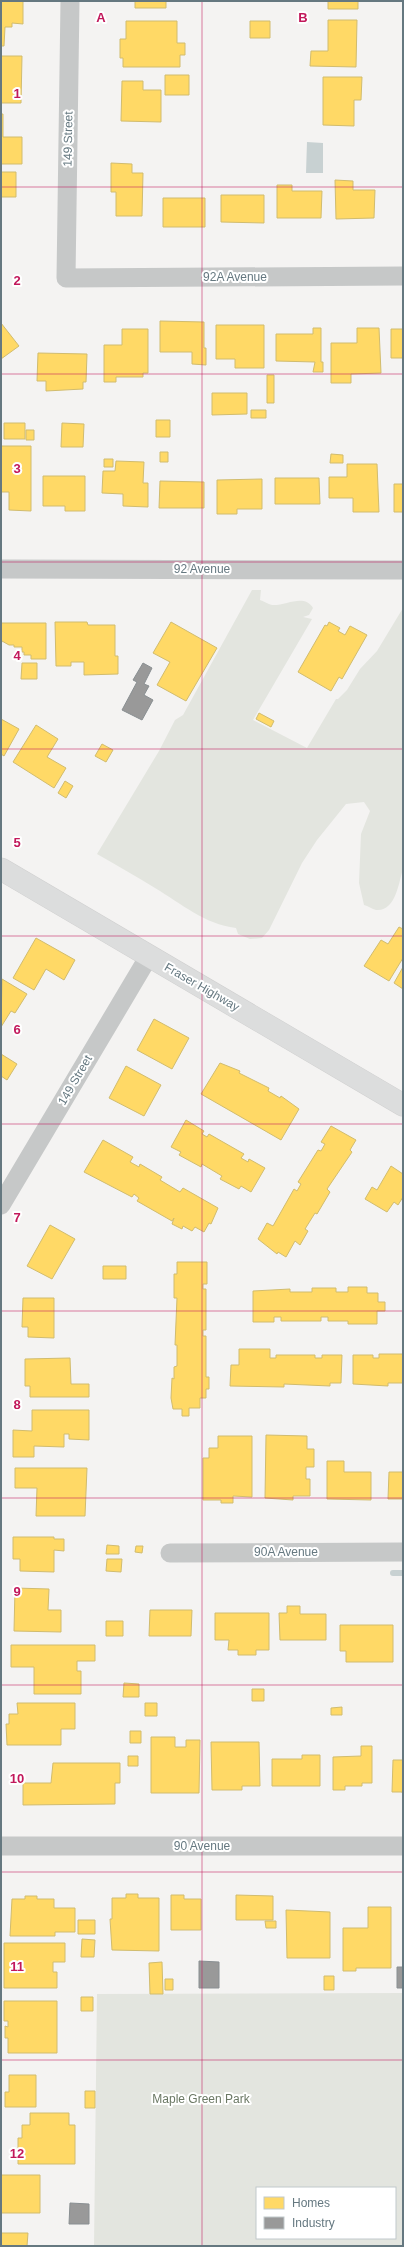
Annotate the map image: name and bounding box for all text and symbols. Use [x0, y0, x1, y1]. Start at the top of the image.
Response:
text: A [96, 10, 106, 25]
text: B [298, 10, 308, 25]
text: 1 [13, 86, 21, 101]
street label: 149 Street [61, 111, 75, 167]
street label: 92A Avenue [203, 270, 267, 284]
text: 2 [13, 273, 21, 288]
text: 3 [13, 461, 21, 476]
street label: 92 Avenue [174, 562, 231, 576]
text: 4 [13, 648, 21, 663]
text: 5 [13, 835, 21, 850]
street label: Fraser Highway [162, 960, 242, 1014]
text: 6 [13, 1022, 21, 1037]
street label: 149 Street [55, 1052, 95, 1107]
text: 7 [13, 1210, 21, 1225]
text: 8 [13, 1397, 21, 1412]
street label: 90A Avenue [254, 1545, 318, 1559]
text: 9 [13, 1584, 21, 1599]
text: 10 [10, 1771, 24, 1786]
street label: 90 Avenue [174, 1839, 231, 1853]
text: 11 [10, 1959, 24, 1974]
park label: Maple Green Park [152, 2092, 251, 2106]
text: 12 [10, 2146, 24, 2161]
legend [256, 2187, 396, 2239]
text: Homes [292, 2196, 330, 2210]
text: Industry [292, 2216, 335, 2230]

